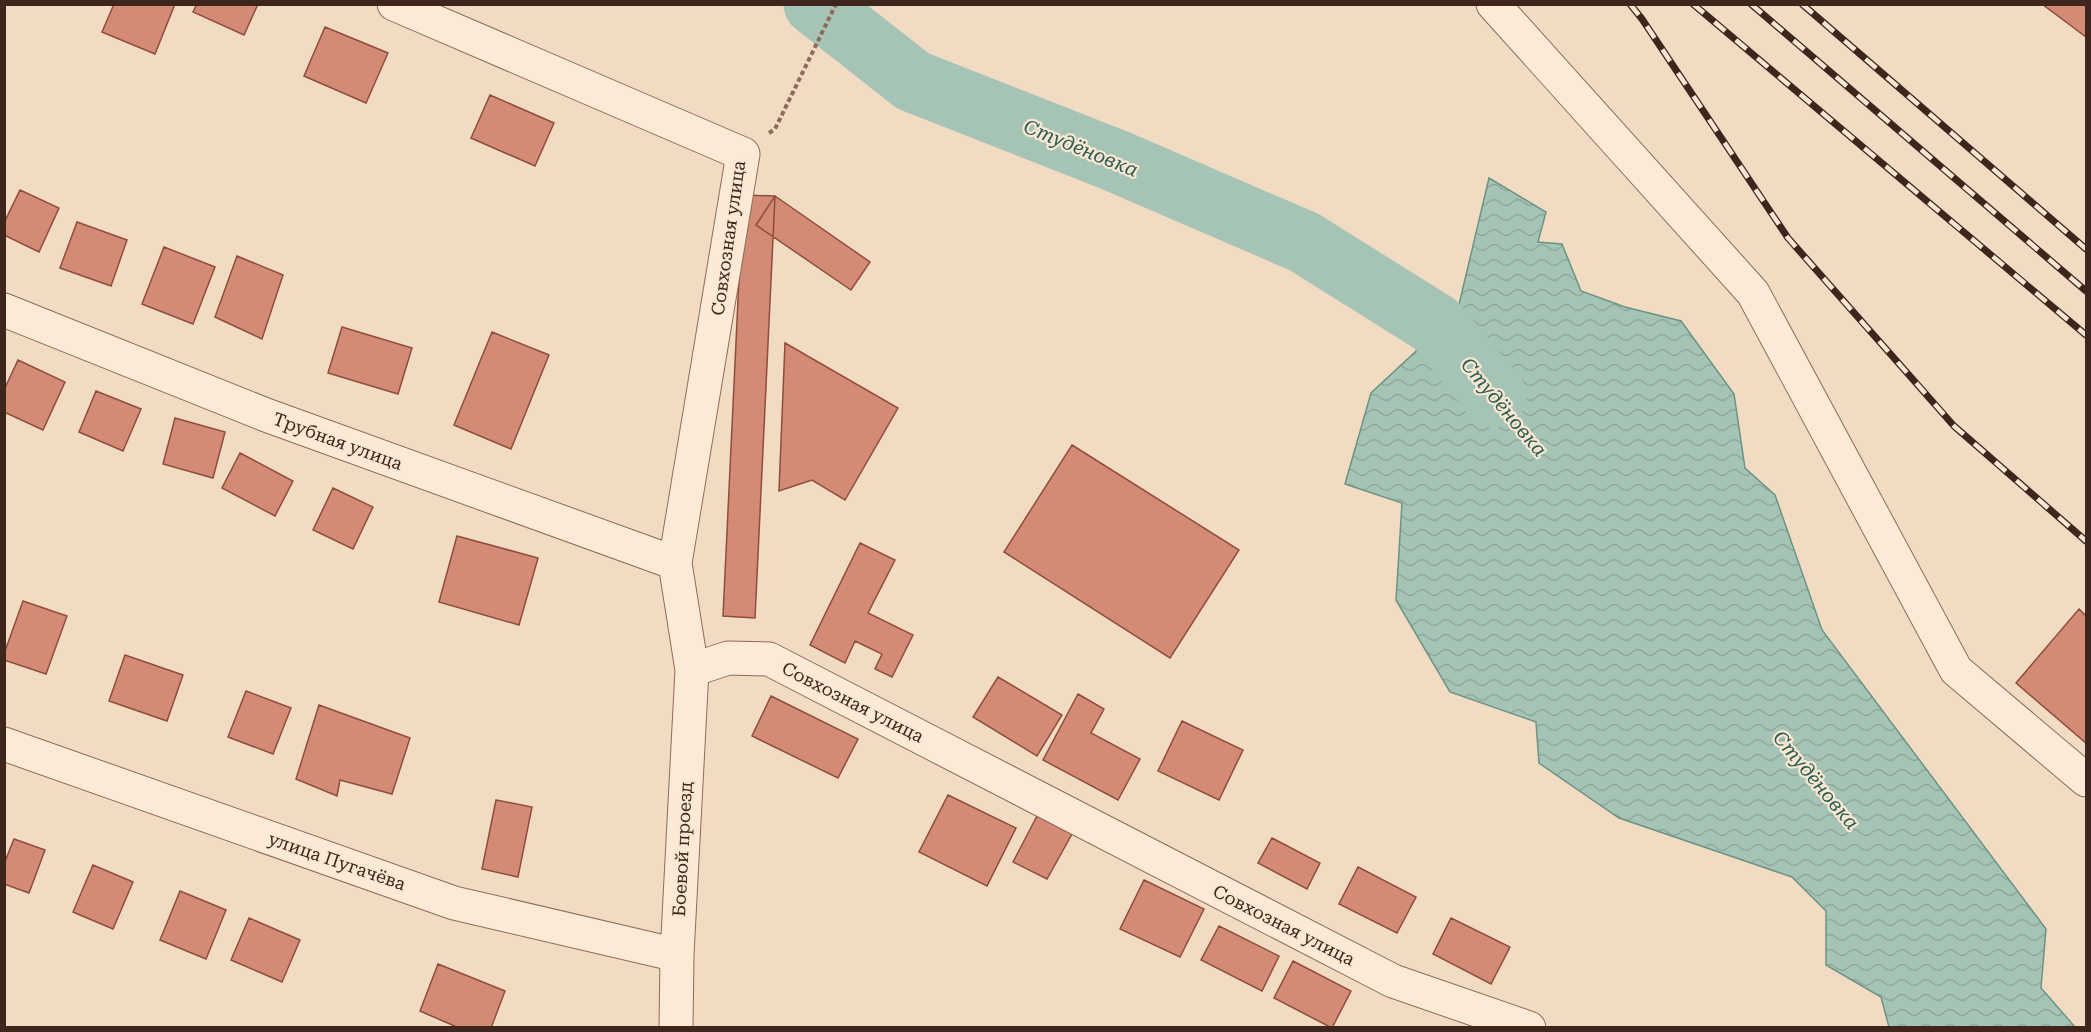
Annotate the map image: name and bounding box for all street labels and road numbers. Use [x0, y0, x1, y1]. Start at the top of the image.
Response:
street label: Совхозная улица [707, 159, 749, 317]
street label: Трубная улица [270, 408, 406, 474]
street label: Совхозная улица [779, 657, 928, 747]
street label: Боевой проезд [668, 781, 696, 917]
street label: улица Пугачёва [266, 828, 409, 894]
street label: Совхозная улица [1210, 880, 1359, 970]

